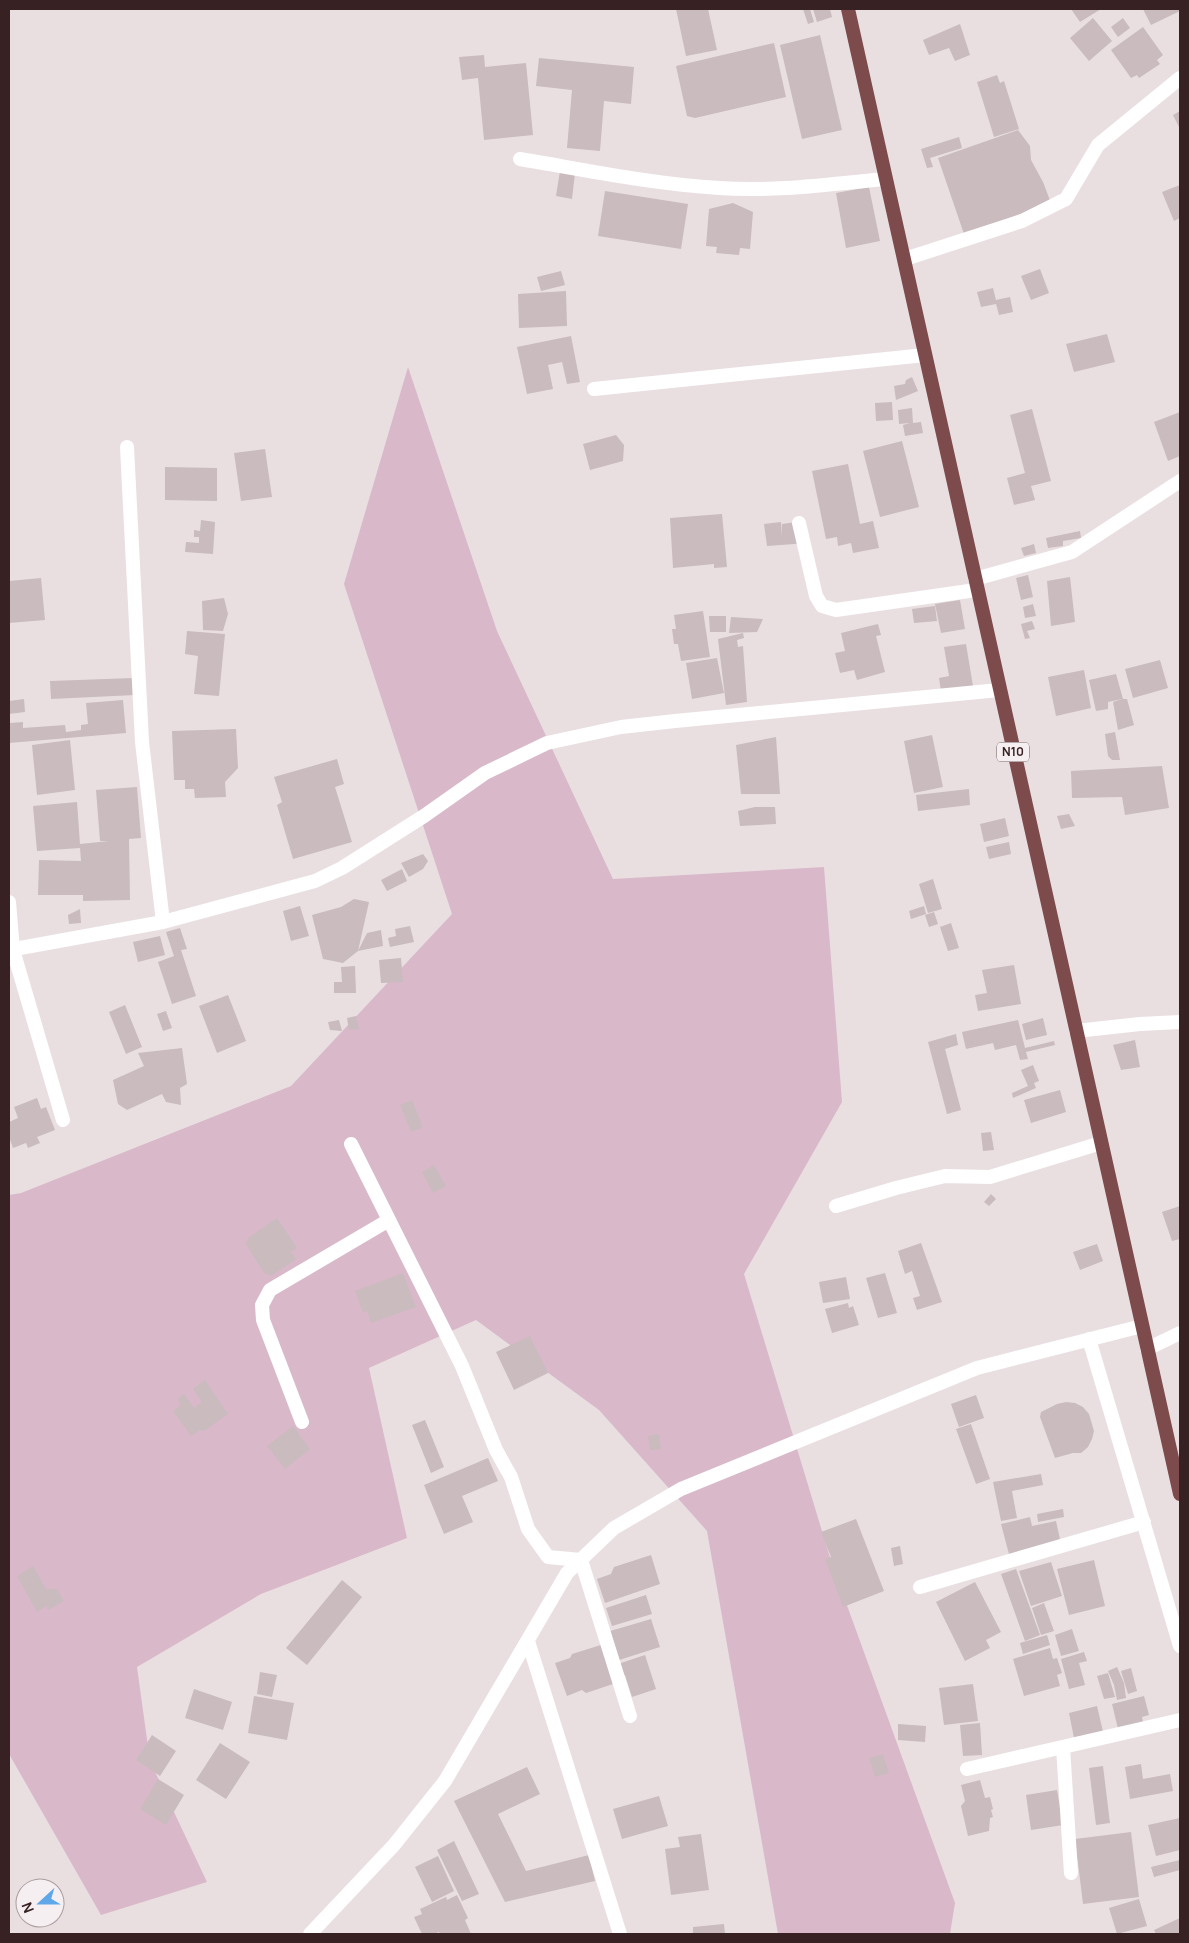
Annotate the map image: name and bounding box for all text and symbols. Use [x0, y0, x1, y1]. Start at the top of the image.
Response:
road number: N10 [997, 742, 1029, 762]
north arrow [15, 1878, 65, 1928]
text: N [17, 1900, 38, 1916]

